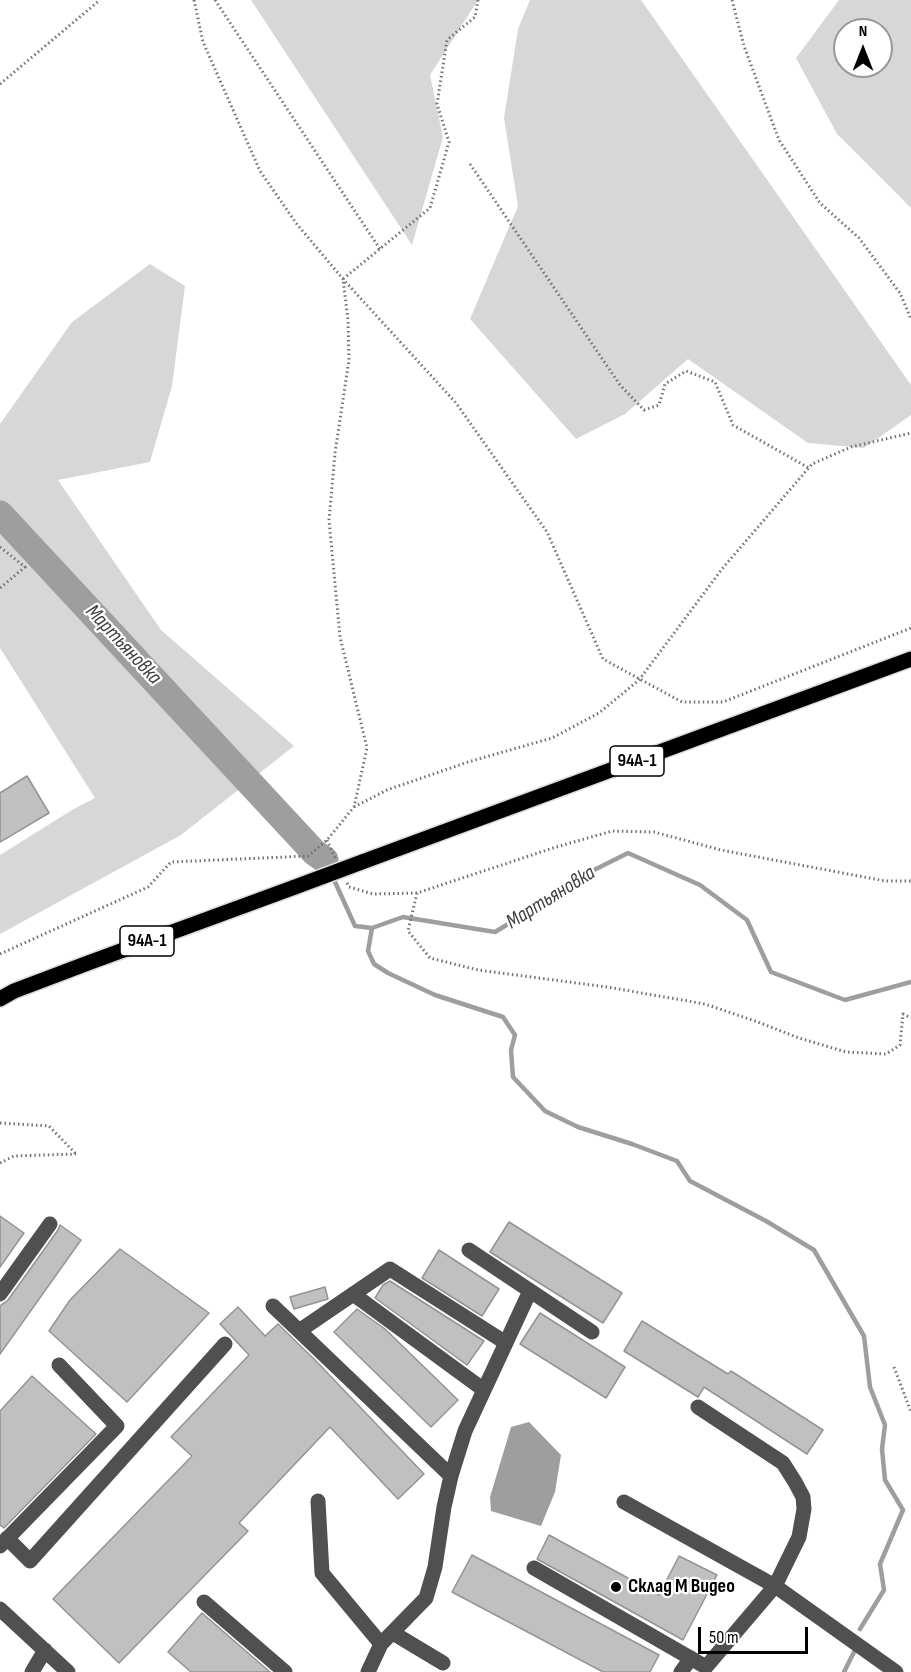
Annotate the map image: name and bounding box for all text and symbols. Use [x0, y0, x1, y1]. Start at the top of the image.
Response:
north arrow [833, 18, 893, 78]
text: N [859, 22, 867, 41]
water label: Мартьяновка [80, 600, 166, 690]
road number: 94А-1 [610, 746, 664, 776]
water label: Мартьяновка [502, 861, 600, 935]
road number: 94А-1 [120, 926, 174, 956]
place label: Склад М Видео [628, 1575, 735, 1599]
marker: Склад М Видео [609, 1580, 623, 1594]
scale bar [701, 1615, 810, 1653]
text: 50 m [709, 1627, 739, 1648]

